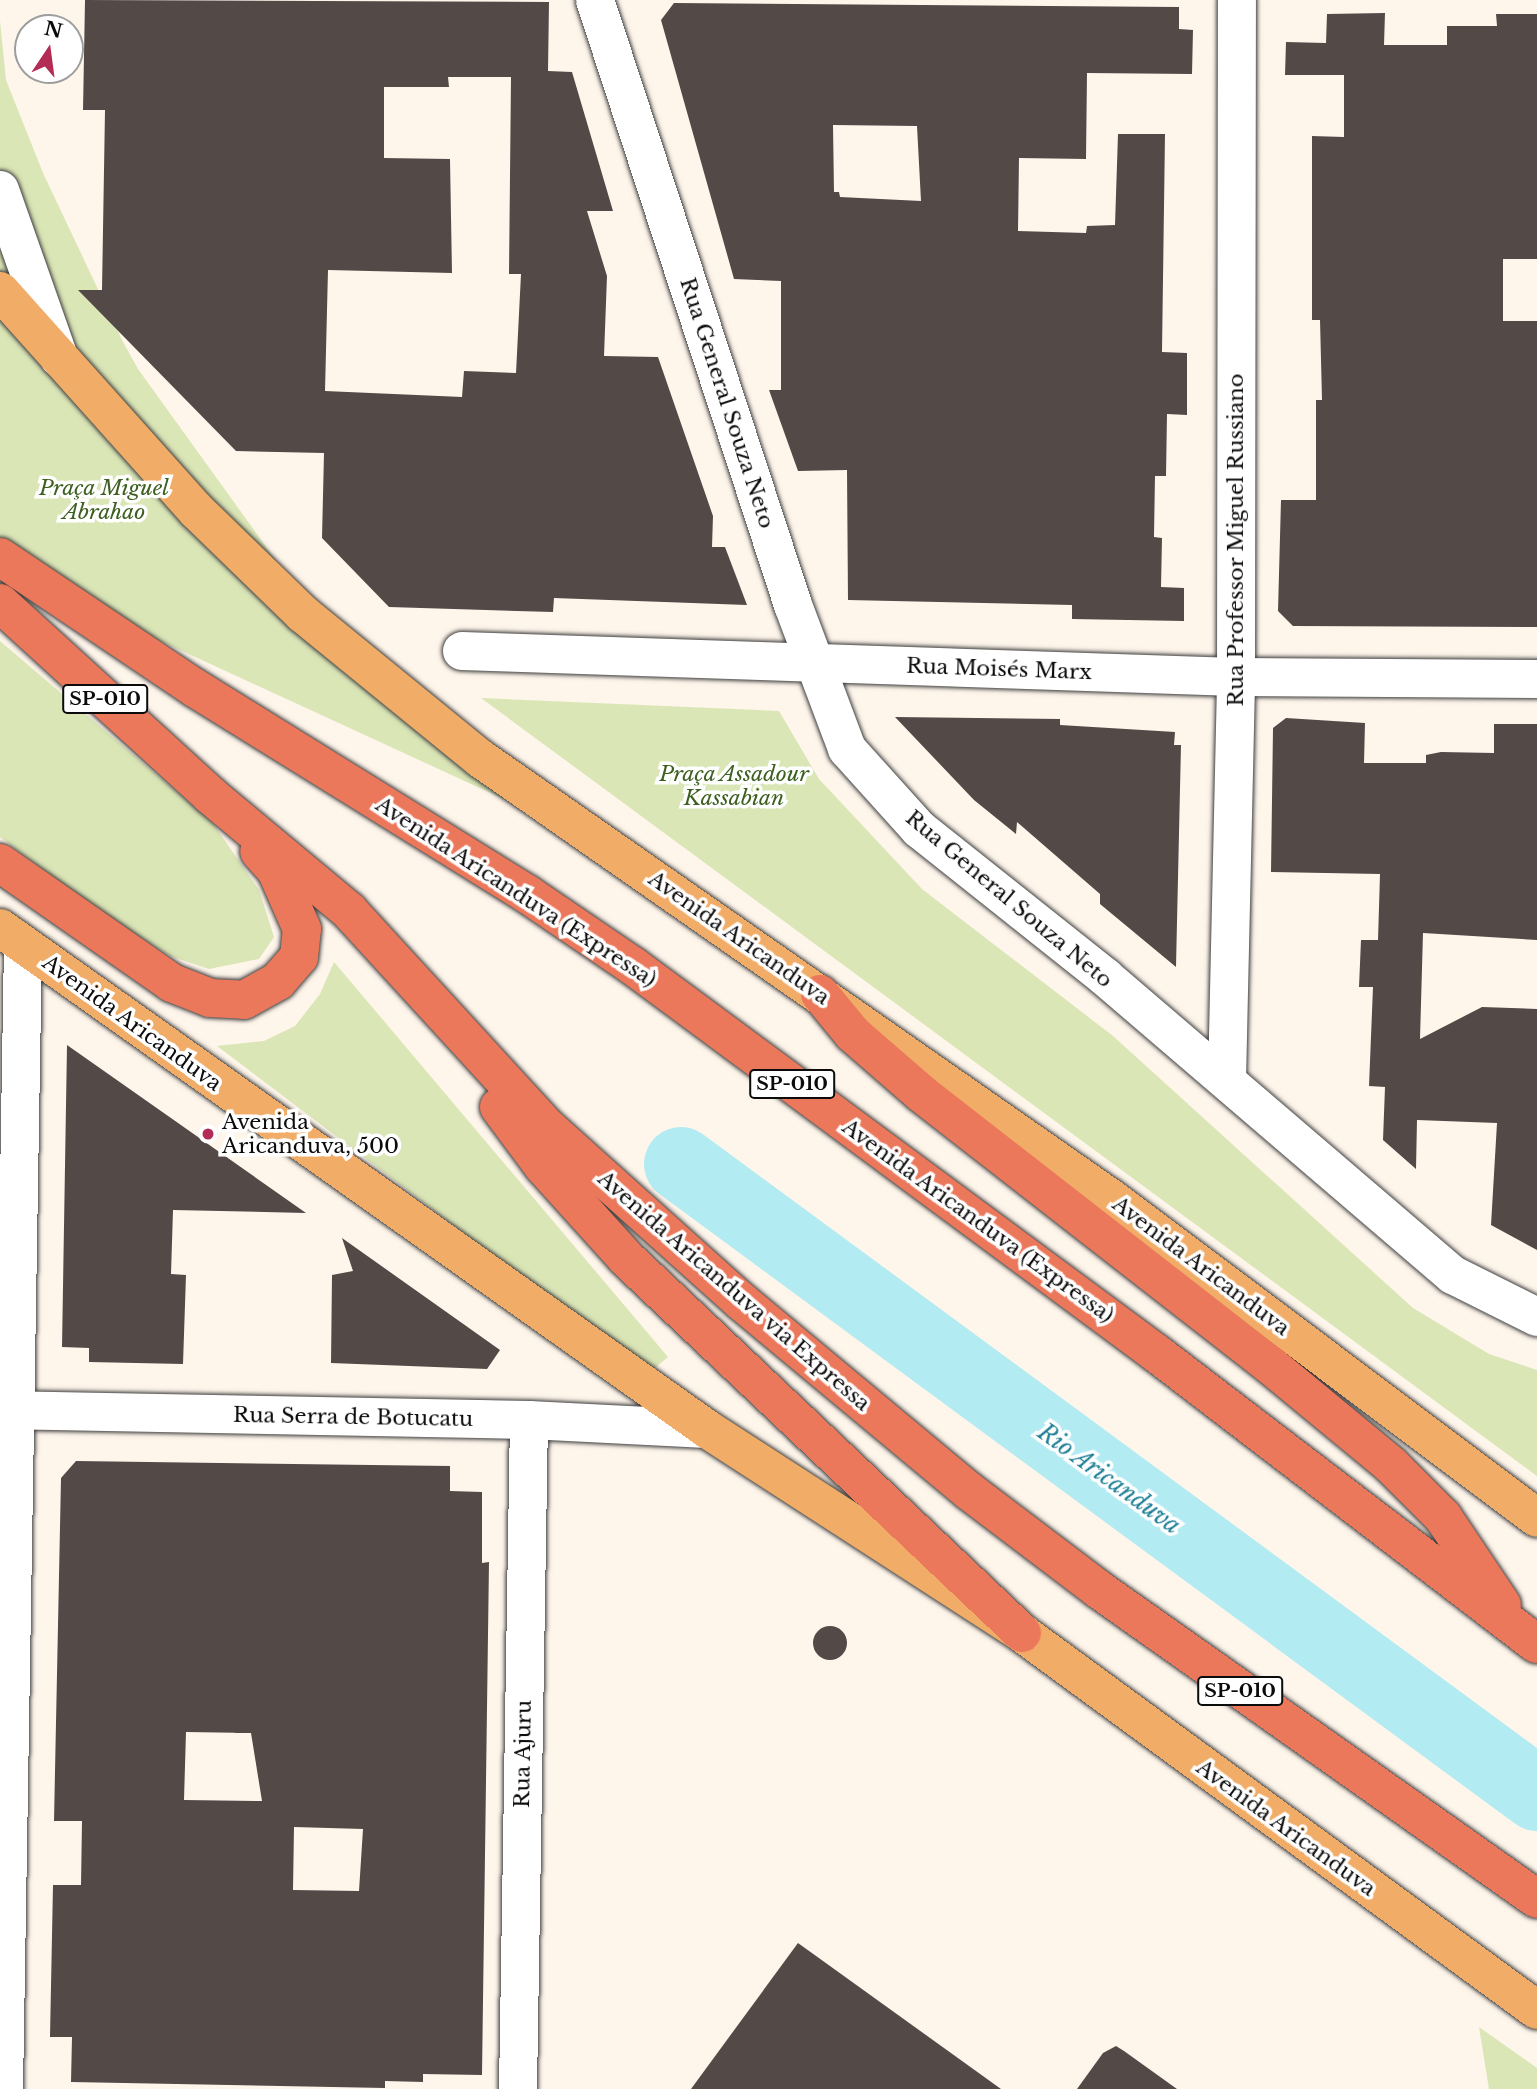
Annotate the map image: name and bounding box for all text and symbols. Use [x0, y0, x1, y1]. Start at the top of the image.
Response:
north arrow [14, 14, 84, 84]
text: N [42, 17, 65, 43]
street label: Rua General Souza Neto [674, 274, 780, 532]
street label: Rua Professor Miguel Russiano [1223, 373, 1249, 707]
park label: Praça Miguel Abrahao [39, 475, 169, 525]
street label: Rua Moisés Marx [906, 653, 1092, 685]
road number: SP-010 [61, 684, 149, 714]
park label: Praça Assadour Kassabian [658, 761, 810, 811]
street label: Avenida Aricanduva (Expressa) [371, 791, 661, 993]
street label: Rua General Souza Neto [900, 805, 1118, 993]
street label: Avenida Aricanduva [643, 866, 835, 1010]
street label: Avenida Aricanduva [37, 949, 227, 1097]
road number: SP-010 [748, 1068, 836, 1100]
place label: Avenida Aricanduva, 500 [222, 1109, 399, 1159]
street label: Avenida Aricanduva (Expressa) [837, 1114, 1119, 1328]
marker: Avenida Aricanduva, 500 [200, 1126, 216, 1142]
street label: Avenida Aricanduva via Expressa [592, 1165, 876, 1417]
street label: Avenida Aricanduva [1107, 1191, 1295, 1341]
street label: Rua Serra de Botucatu [233, 1402, 473, 1432]
water label: Rio Aricanduva [1032, 1418, 1186, 1540]
road number: SP-010 [1196, 1676, 1284, 1707]
street label: Rua Ajuru [509, 1699, 537, 1809]
street label: Avenida Aricanduva [1191, 1754, 1381, 1902]

